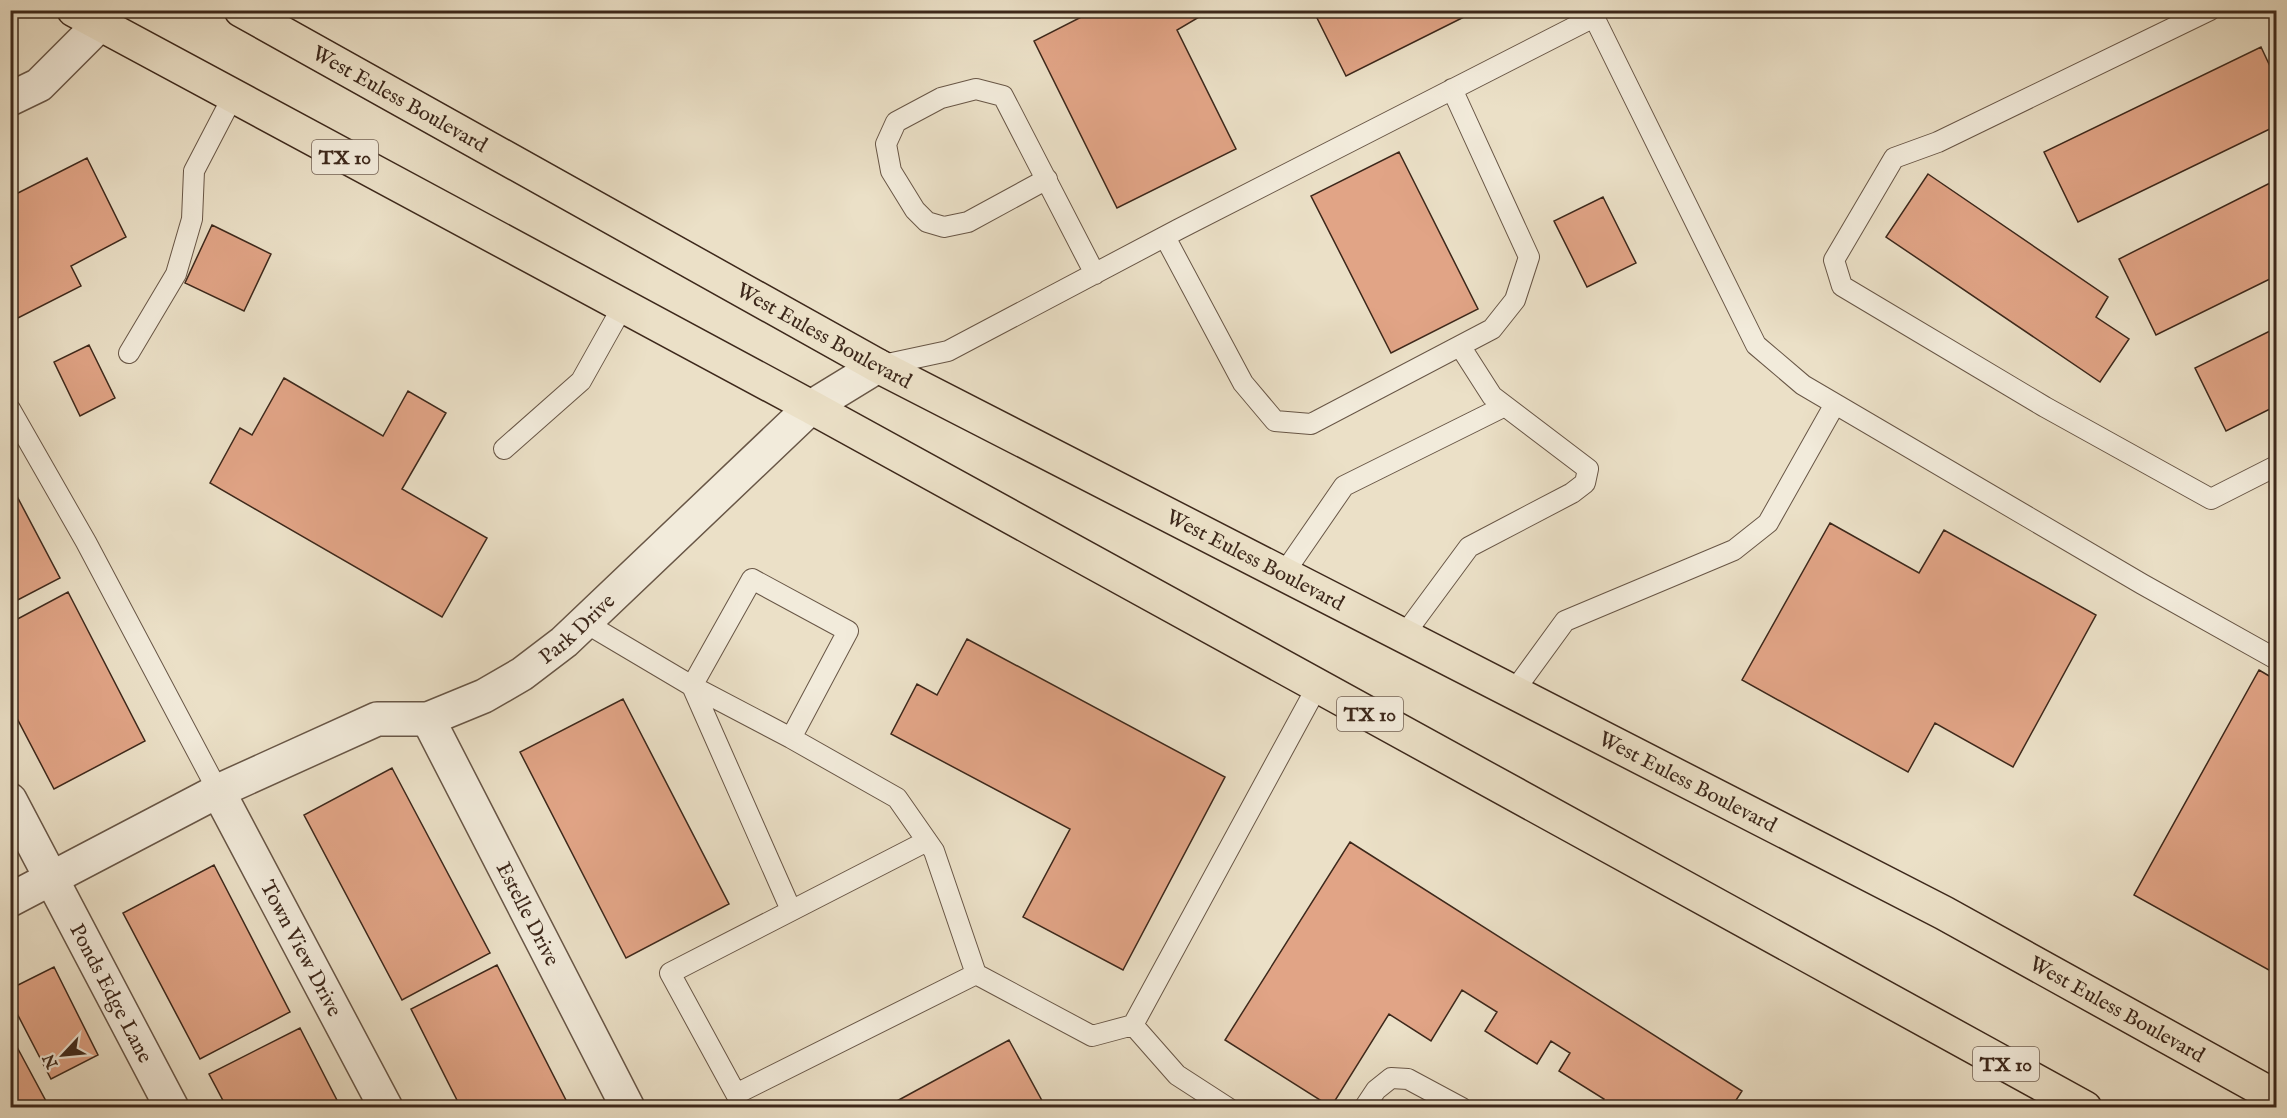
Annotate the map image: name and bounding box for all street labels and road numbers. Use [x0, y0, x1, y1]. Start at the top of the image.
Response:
street label: West Euless Boulevard [307, 40, 492, 160]
road number: TX 10 [312, 140, 378, 174]
street label: West Euless Boulevard [731, 277, 917, 396]
street label: West Euless Boulevard [1161, 504, 1349, 618]
street label: Park Drive [534, 588, 622, 671]
road number: TX 10 [1337, 697, 1403, 731]
street label: West Euless Boulevard [1594, 726, 1782, 840]
street label: Estelle Drive [489, 858, 565, 971]
street label: Town View Drive [253, 876, 347, 1022]
street label: Ponds Edge Lane [62, 919, 158, 1068]
street label: West Euless Boulevard [2024, 951, 2210, 1070]
road number: TX 10 [1973, 1047, 2039, 1081]

